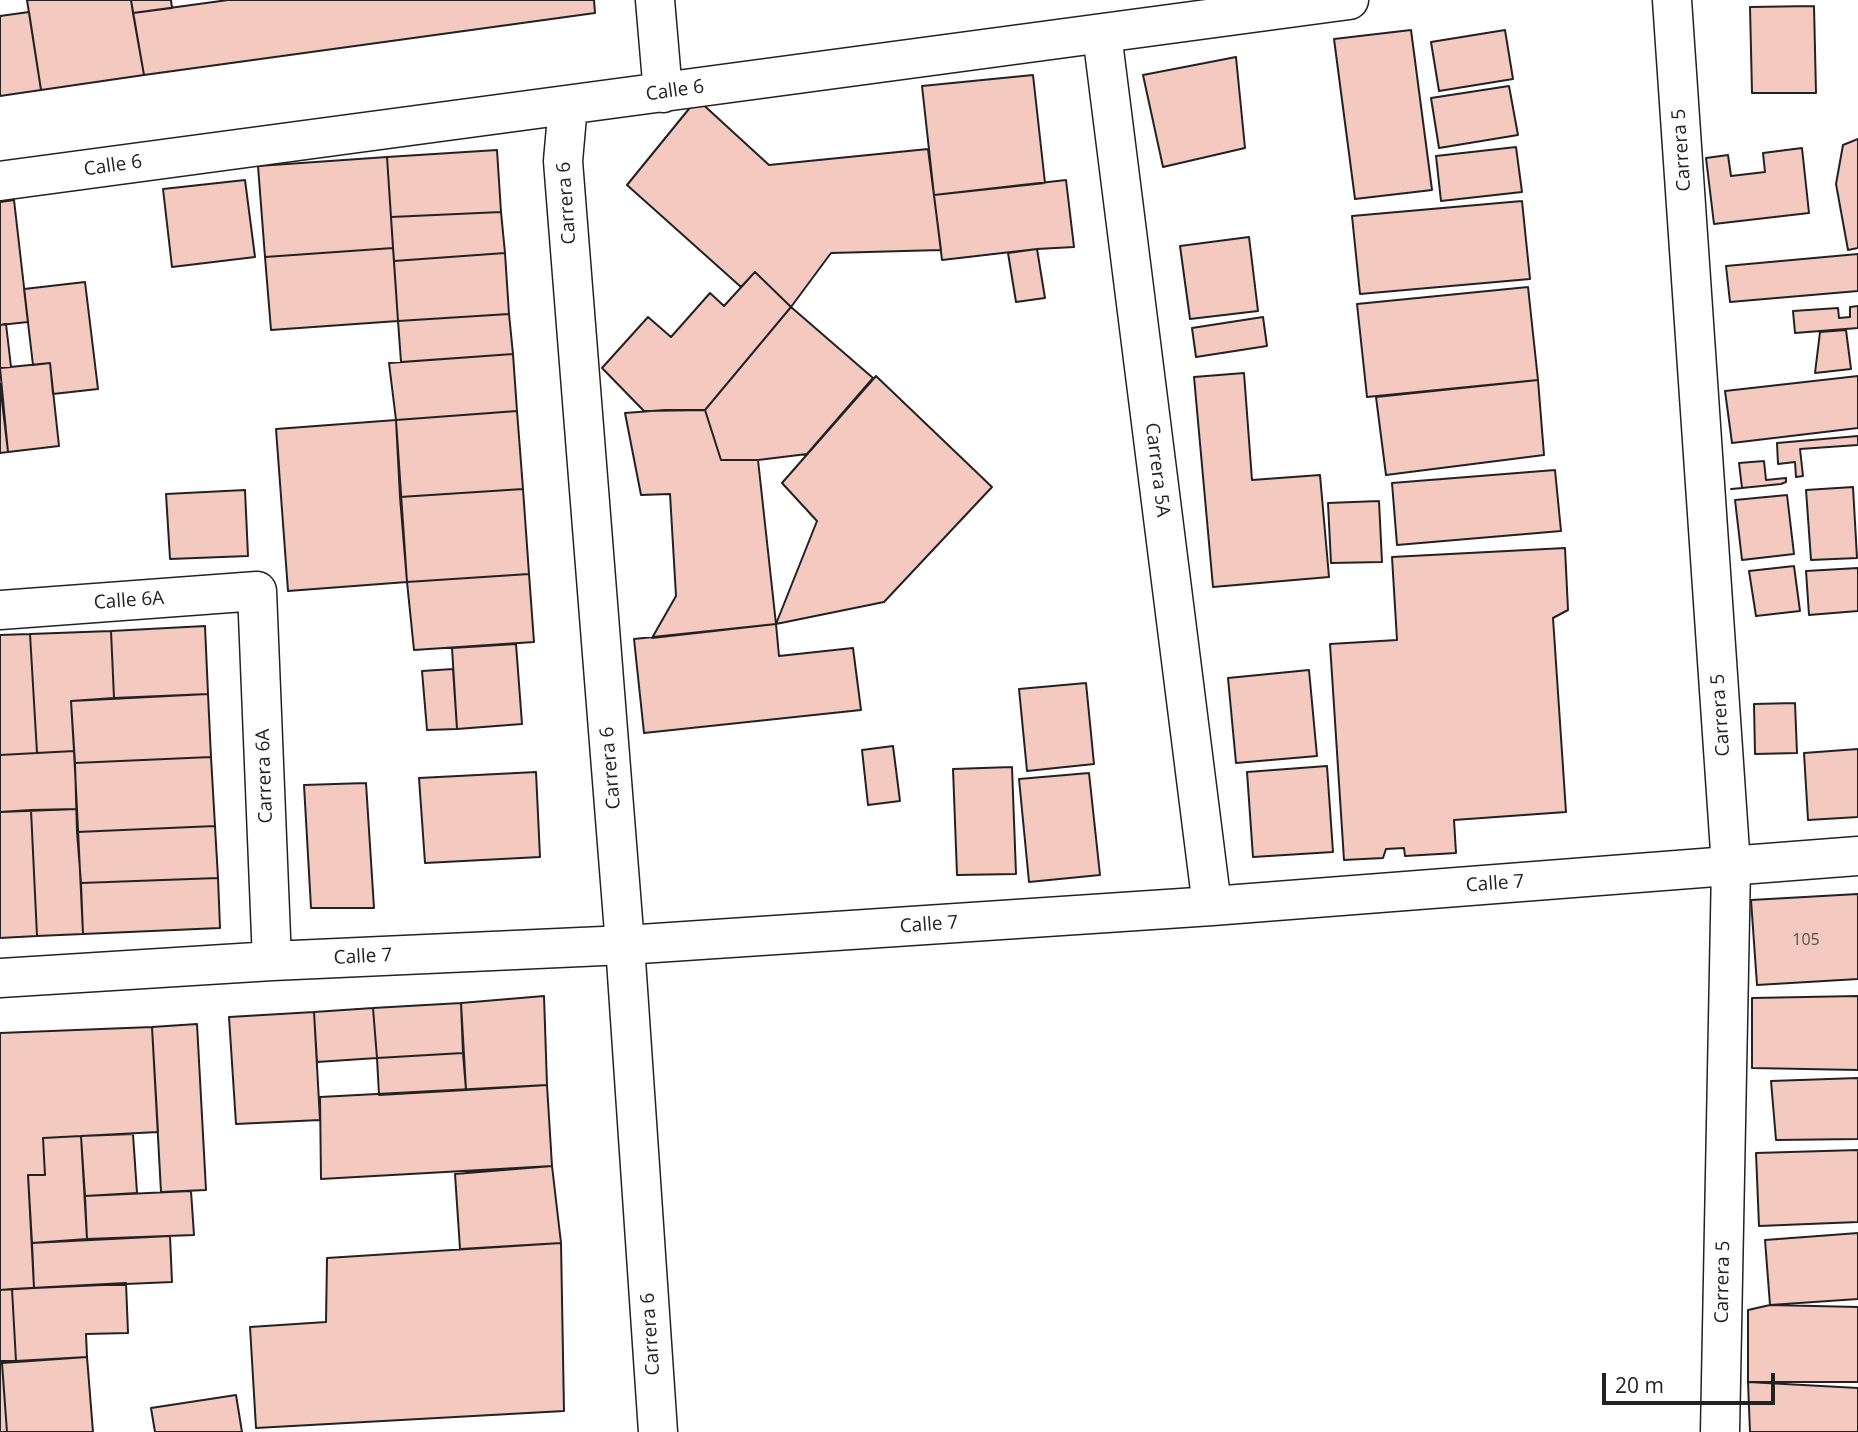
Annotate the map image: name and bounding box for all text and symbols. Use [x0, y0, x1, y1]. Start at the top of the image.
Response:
street label: Calle 6 [644, 76, 706, 106]
street label: Carrera 5 [1668, 108, 1696, 192]
street label: Calle 6 [82, 151, 144, 181]
street label: Carrera 6 [553, 161, 581, 245]
street label: Carrera 5A [1140, 422, 1174, 518]
street label: Calle 6A [93, 587, 165, 615]
street label: Carrera 5 [1707, 673, 1735, 757]
street label: Carrera 6 [596, 726, 626, 810]
street label: Carrera 6A [252, 728, 278, 824]
street label: Calle 7 [1465, 871, 1525, 897]
street label: Calle 7 [899, 912, 959, 938]
house number: 105 [1792, 930, 1820, 950]
street label: Calle 7 [333, 944, 393, 970]
street label: Carrera 5 [1711, 1240, 1735, 1324]
street label: Carrera 6 [637, 1292, 665, 1376]
scale bar [1606, 1358, 1779, 1402]
text: 20 m [1615, 1371, 1664, 1399]

